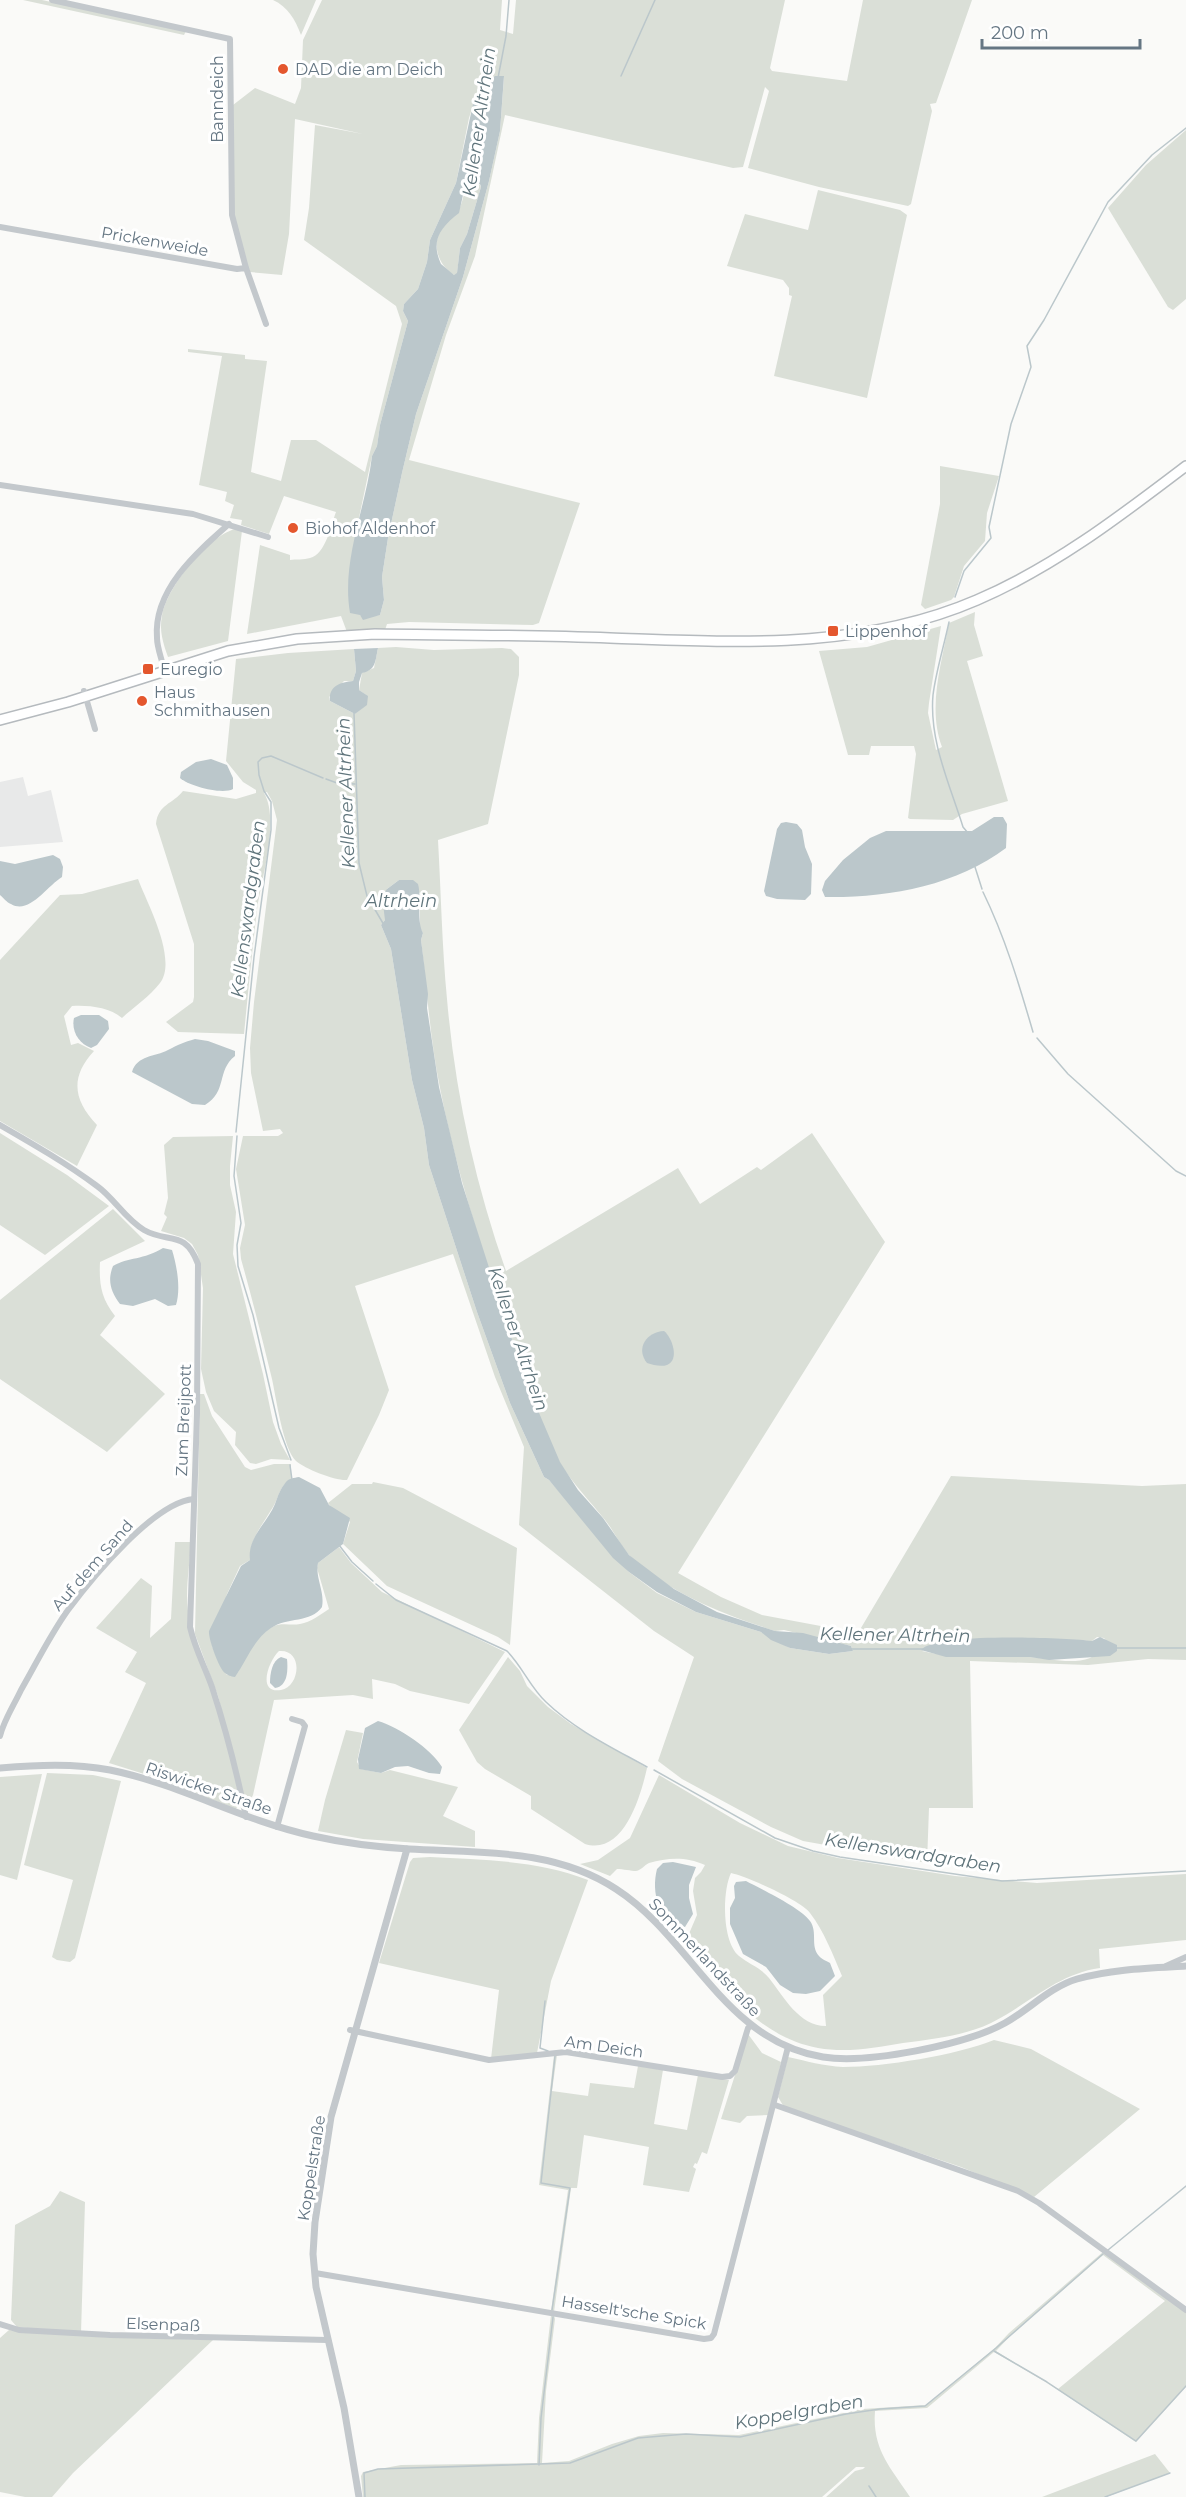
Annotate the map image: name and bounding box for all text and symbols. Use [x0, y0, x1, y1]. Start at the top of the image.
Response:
scale bar [982, 12, 1140, 50]
text: 200 m [991, 22, 1049, 44]
water label: Kellener Altrhein [458, 46, 500, 198]
street label: Banndeich [208, 55, 227, 143]
place label: DAD die am Deich [295, 60, 443, 79]
marker: DAD die am Deich [276, 62, 290, 76]
street label: Prickenweide [100, 223, 210, 260]
place label: Biohof Aldenhof [305, 519, 436, 538]
marker: Biohof Aldenhof [286, 521, 300, 535]
place label: Lippenhof [845, 622, 928, 641]
marker: Lippenhof [826, 624, 840, 638]
place label: Euregio [160, 660, 223, 679]
marker: Euregio [141, 662, 155, 676]
place label: Haus Schmithausen [154, 683, 270, 720]
marker: Haus Schmithausen [135, 694, 149, 708]
water label: Kellener Altrhein [332, 717, 360, 869]
water label: Kellenswardgraben [226, 819, 270, 999]
water label: Altrhein [364, 890, 437, 912]
water label: Kellener Altrhein [483, 1264, 553, 1414]
street label: Zum Breijpott [172, 1363, 195, 1477]
street label: Auf dem Sand [48, 1516, 137, 1615]
water label: Kellener Altrhein [819, 1623, 971, 1647]
street label: Riswicker Straße [143, 1758, 274, 1819]
water label: Kellenswardgraben [823, 1828, 1003, 1878]
street label: Sommerlandstraße [645, 1894, 764, 2021]
street label: Am Deich [563, 2032, 645, 2061]
street label: Koppelstraße [294, 2114, 329, 2222]
street label: Hasselt'sche Spick [560, 2292, 708, 2333]
street label: Elsenpaß [126, 2314, 200, 2335]
water label: Koppelgraben [733, 2390, 865, 2434]

